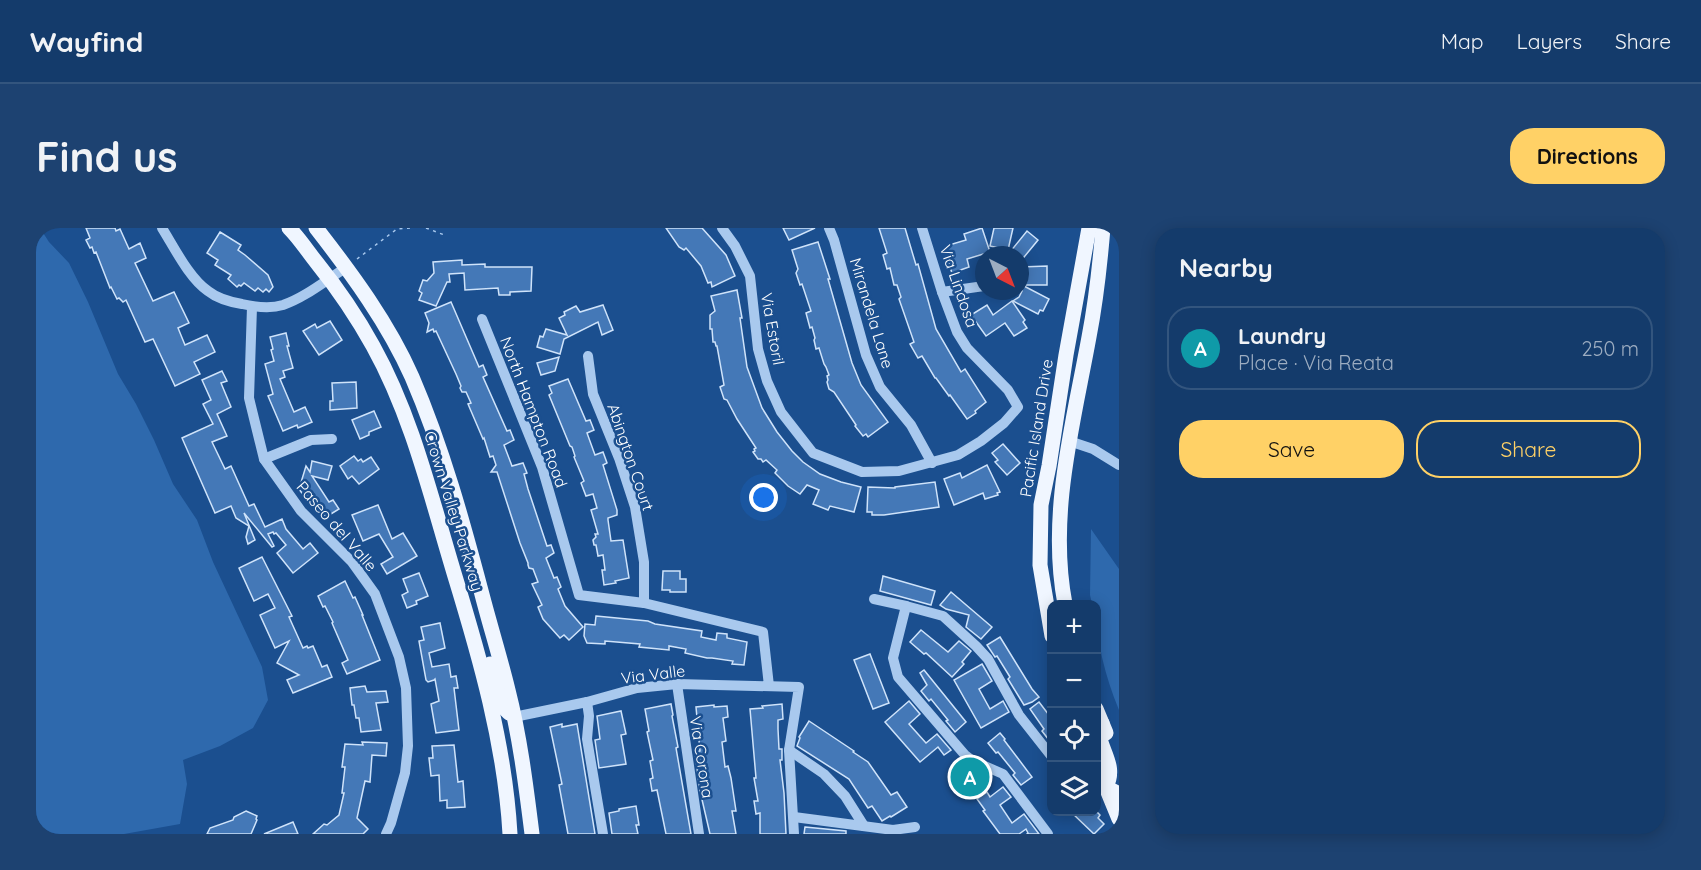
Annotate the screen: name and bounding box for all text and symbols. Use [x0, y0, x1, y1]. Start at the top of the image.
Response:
text: Wayfind [30, 24, 143, 59]
text: Map [1441, 28, 1484, 54]
text: Layers [1517, 28, 1582, 54]
text: Share [1615, 28, 1671, 54]
button: Directions [1510, 128, 1665, 184]
text: Find us [36, 130, 178, 183]
street label: Via Lindosa [936, 242, 982, 330]
north arrow [975, 246, 1029, 300]
text: Nearby [1179, 251, 1273, 284]
street label: Mirandela Lane [846, 255, 898, 371]
street label: Via Estoril [757, 291, 789, 367]
text: Laundry [1238, 322, 1326, 350]
street label: North Hampton Road [496, 334, 572, 490]
text: A [1194, 336, 1207, 361]
text: 250 m [1581, 336, 1639, 361]
text: Place · Via Reata [1238, 350, 1394, 375]
street label: Pacific Island Drive [1015, 358, 1057, 498]
street label: Abington Court [603, 401, 659, 513]
button: Save [1179, 420, 1404, 478]
button: Share [1416, 420, 1641, 478]
street label: Crown Valley Parkway [420, 429, 488, 593]
street label: Paseo del Valle [292, 477, 382, 575]
your location [749, 483, 778, 512]
map controls [1047, 600, 1101, 816]
button: + [1047, 600, 1101, 654]
button: − [1047, 654, 1101, 708]
street label: Via Valle [620, 660, 686, 688]
button: locate [1047, 708, 1101, 762]
street label: Via Corona [686, 715, 718, 799]
pin: A [950, 754, 990, 800]
button: layers [1047, 762, 1101, 816]

